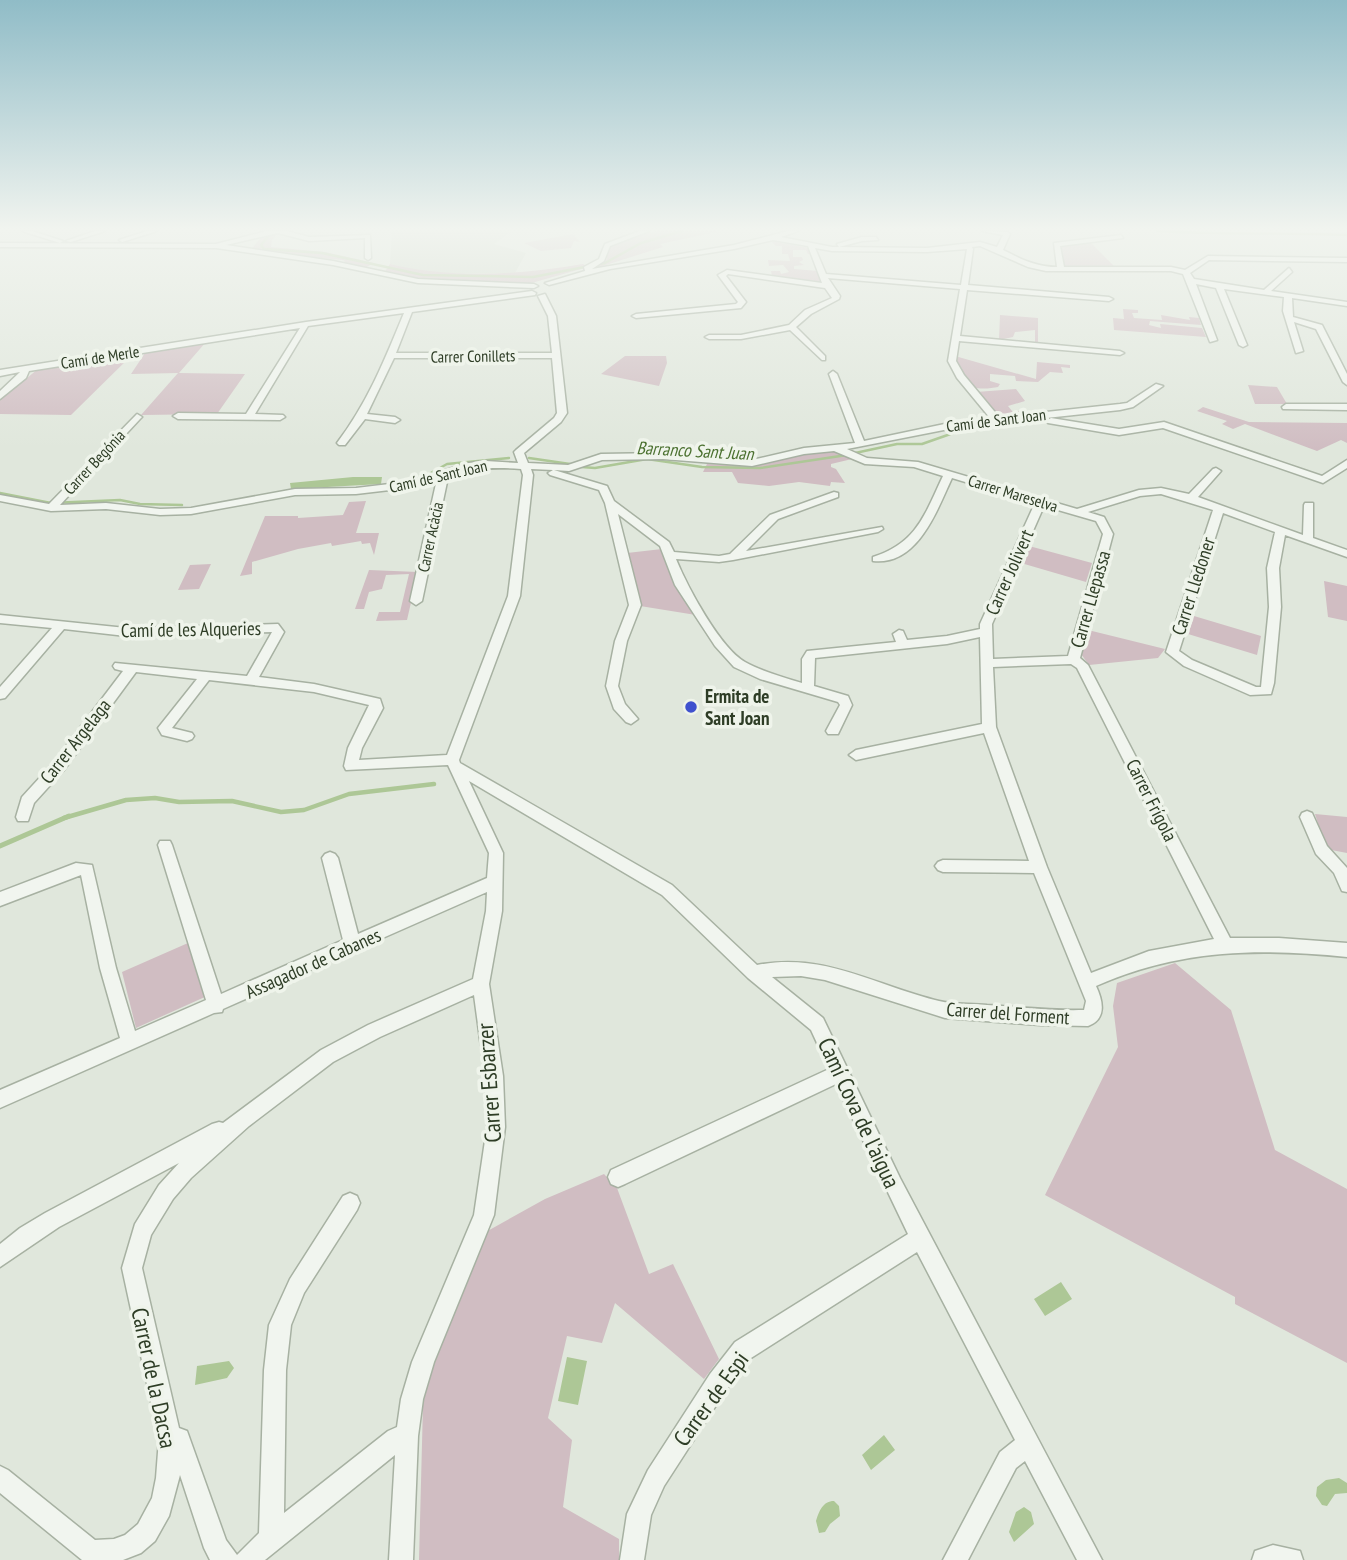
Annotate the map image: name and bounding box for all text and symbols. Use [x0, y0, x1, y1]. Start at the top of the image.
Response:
street label: Camí de Merle [59, 341, 141, 373]
street label: Carrer Conillets [430, 345, 516, 367]
street label: Camí de Sant Joan [945, 404, 1047, 436]
street label: Carrer Begónia [59, 425, 129, 499]
water label: Barranco Sant Juan [636, 436, 755, 465]
street label: Camí de Sant Joan [387, 455, 489, 497]
street label: Carrer Mareselva [966, 470, 1060, 516]
street label: Carrer Acàcia [413, 500, 447, 574]
street label: Carrer Jolivert [980, 525, 1039, 618]
street label: Carrer Lledoner [1166, 533, 1220, 638]
street label: Carrer Llepassa [1065, 548, 1115, 650]
street label: Camí de les Alqueries [121, 616, 261, 642]
place label: Ermita de Sant Joan [705, 684, 769, 730]
street label: Carrer Argelaga [34, 694, 116, 788]
marker: Ermita de Sant Joan [683, 699, 699, 715]
street label: Carrer Frígola [1121, 755, 1183, 845]
street label: Assagador de Cabanes [242, 922, 384, 1004]
street label: Carrer del Forment [946, 997, 1071, 1029]
street label: Carrer Esbarzer [470, 1022, 507, 1144]
street label: Camí Cova de l'aigua [812, 1033, 907, 1193]
street label: Carrer de la Dacsa [125, 1305, 184, 1451]
street label: Carrer de Espi [667, 1346, 755, 1452]

